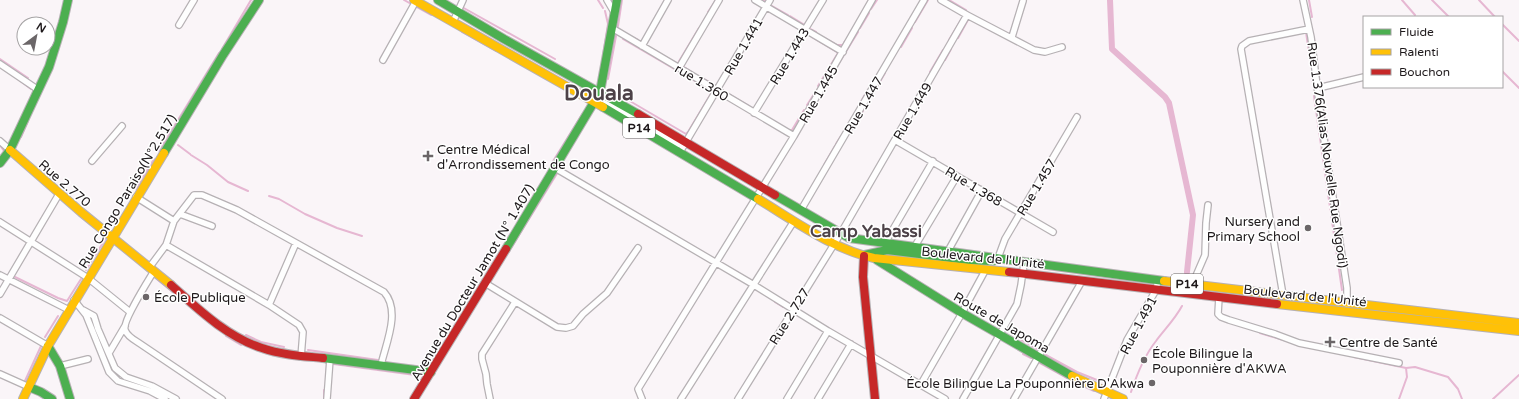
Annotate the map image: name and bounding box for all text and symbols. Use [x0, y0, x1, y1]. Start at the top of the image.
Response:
street label: Rue 1.441 [721, 15, 767, 78]
north arrow [16, 16, 56, 56]
legend [1363, 16, 1503, 88]
text: N [34, 20, 48, 36]
street label: Rue 1.443 [767, 25, 813, 88]
text: Fluide [1399, 25, 1434, 39]
street label: Rue 1.376(Alias Nouvelle Rue Ngodi) [1303, 41, 1351, 269]
text: Ralenti [1399, 45, 1439, 59]
street label: rue 1.360 [672, 61, 731, 105]
street label: Rue 1.445 [796, 63, 842, 126]
text: Bouchon [1399, 65, 1450, 79]
street label: Rue 1.447 [841, 74, 887, 137]
street label: Rue 1.449 [890, 80, 936, 143]
district label: Douala [564, 81, 634, 106]
street label: Rue Congo Paraiso(N°2.517) [75, 111, 180, 272]
road number: P14 [623, 118, 655, 138]
place label: Centre Médical d'Arrondissement de Congo [437, 142, 610, 173]
marker: Centre Médical d'Arrondissement de Congo [422, 150, 434, 162]
street label: Rue 1.457 [1014, 156, 1060, 219]
street label: Rue 2.770 [35, 157, 94, 211]
street label: Rue 1.368 [942, 164, 1005, 210]
street label: Avenue du Docteur Jamot (N° 1.407) [408, 181, 538, 384]
place label: Nursery and Primary School [1207, 214, 1300, 245]
district label: Camp Yabassi [810, 221, 922, 242]
marker: Nursery and Primary School [1303, 223, 1313, 233]
street label: Boulevard de l'Unité [920, 244, 1045, 272]
road number: P14 [1171, 274, 1203, 294]
street label: Boulevard de l'Unité [1242, 282, 1367, 310]
street label: Rue 2.727 [766, 285, 814, 348]
street label: Route de Japoma [951, 289, 1052, 357]
place label: École Publique [154, 290, 246, 306]
marker: École Publique [141, 292, 151, 302]
street label: Rue 1.491 [1117, 294, 1161, 357]
place label: Centre de Santé [1339, 335, 1438, 351]
marker: Centre de Santé [1324, 336, 1336, 348]
place label: École Bilingue la Pouponnière d'AKWA [1152, 346, 1287, 377]
marker: École Bilingue la Pouponnière d'AKWA [1139, 355, 1149, 365]
place label: École Bilingue La Pouponnière D'Akwa [906, 376, 1144, 392]
marker: École Bilingue La Pouponnière D'Akwa [1147, 378, 1157, 388]

